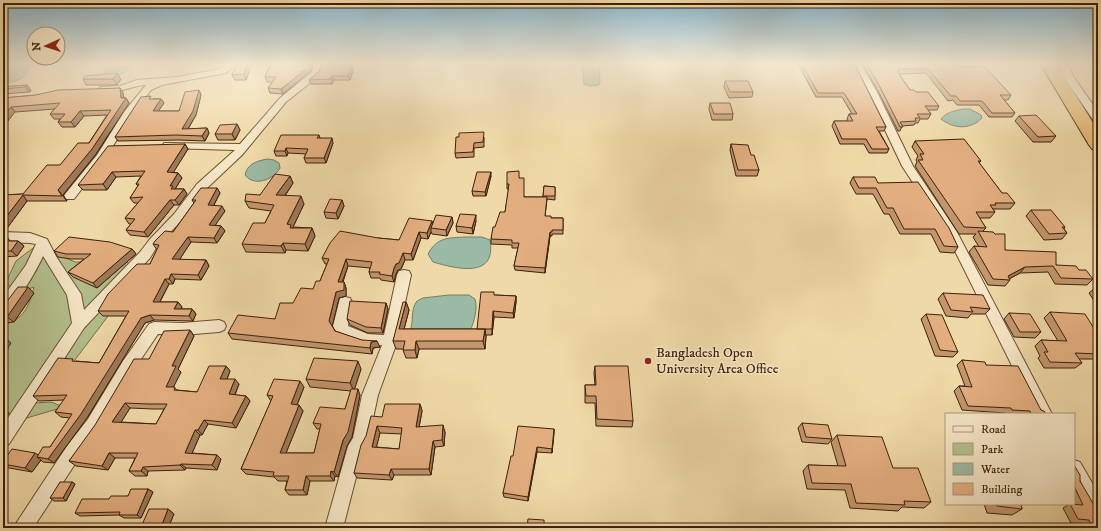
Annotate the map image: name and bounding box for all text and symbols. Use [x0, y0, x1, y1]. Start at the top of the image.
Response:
north arrow [26, 26, 66, 66]
text: N [30, 42, 44, 51]
place label: Bangladesh Open University Area Office [656, 344, 779, 378]
marker: Bangladesh Open University Area Office [643, 356, 653, 366]
legend [945, 413, 1075, 505]
text: Road [981, 422, 1006, 437]
text: Park [981, 442, 1003, 457]
text: Water [980, 462, 1010, 477]
text: Building [981, 482, 1022, 497]

